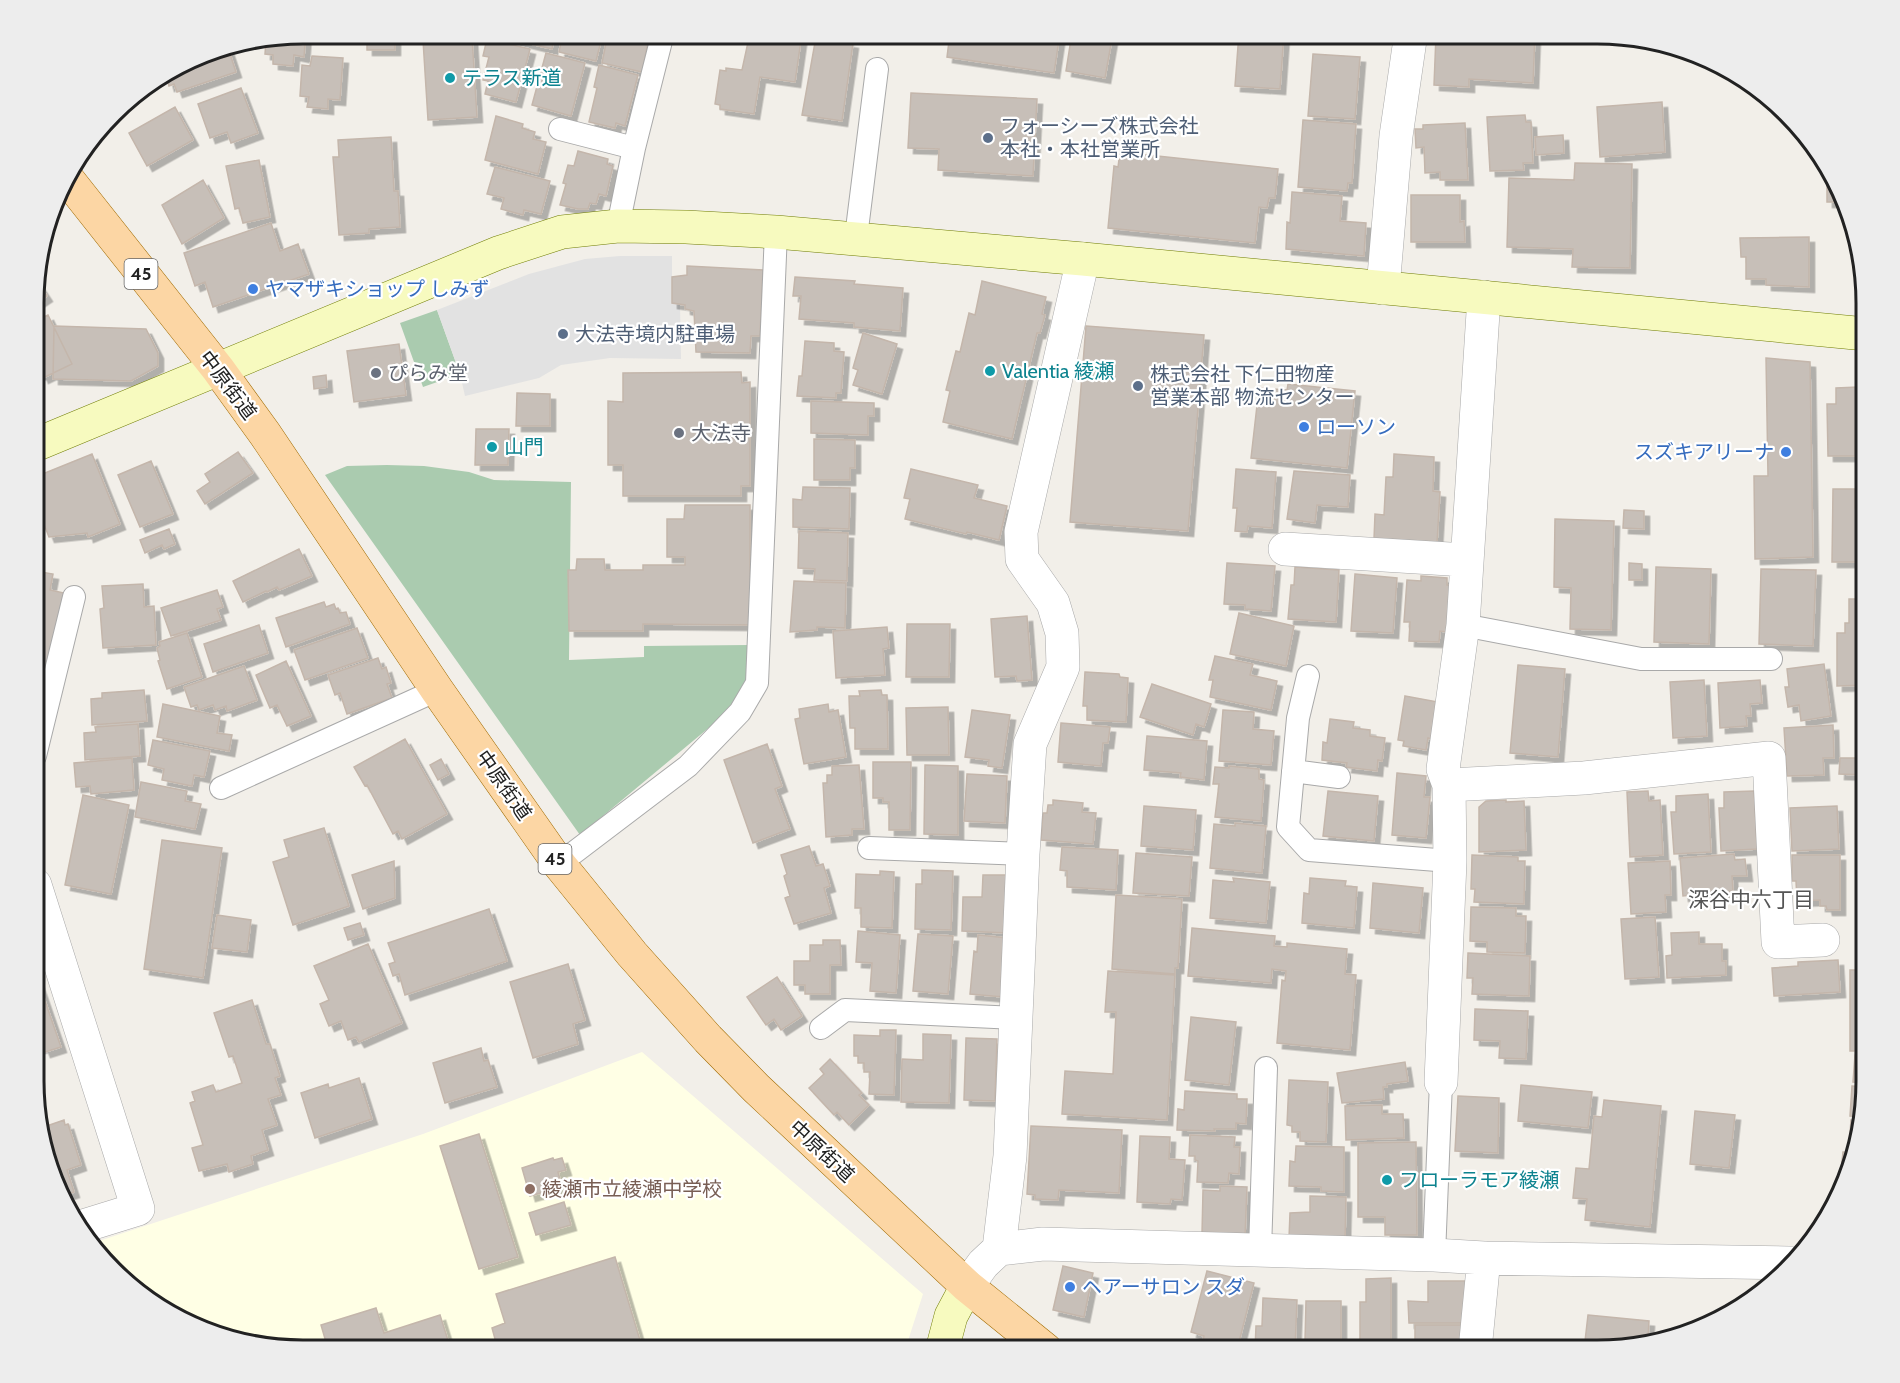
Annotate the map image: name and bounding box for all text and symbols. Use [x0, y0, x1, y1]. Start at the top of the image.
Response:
place label: テラス新道 [462, 66, 562, 90]
marker: テラス新道 [443, 71, 457, 85]
place label: フォーシーズ株式会社 本社・本社営業所 [1000, 114, 1199, 161]
marker: フォーシーズ株式会社 本社・本社営業所 [981, 131, 995, 145]
road number: 45 [124, 259, 158, 289]
place label: ヤマザキショップ しみず [265, 277, 490, 301]
marker: ヤマザキショップ しみず [246, 282, 260, 296]
place label: 大法寺境内駐車場 [575, 322, 735, 346]
marker: 大法寺境内駐車場 [556, 327, 570, 341]
street label: 中原街道 [194, 346, 262, 424]
place label: Valentia 綾瀬 [1002, 359, 1114, 383]
place label: ぴらみ堂 [388, 361, 468, 385]
place label: 株式会社 下仁田物産 営業本部 物流センター [1150, 362, 1355, 409]
marker: Valentia 綾瀬 [983, 364, 997, 378]
marker: ぴらみ堂 [369, 366, 383, 380]
marker: 株式会社 下仁田物産 営業本部 物流センター [1131, 379, 1145, 393]
place label: ローソン [1316, 415, 1396, 439]
marker: ローソン [1297, 420, 1311, 434]
place label: 大法寺 [691, 421, 751, 445]
marker: 大法寺 [672, 426, 686, 440]
place label: 山門 [504, 435, 544, 459]
marker: 山門 [485, 440, 499, 454]
place label: スズキアリーナ [1634, 440, 1774, 464]
marker: スズキアリーナ [1779, 445, 1793, 459]
street label: 中原街道 [471, 745, 537, 825]
road number: 45 [538, 844, 572, 874]
district label: 深谷中六丁目 [1688, 887, 1814, 912]
street label: 中原街道 [785, 1115, 859, 1187]
place label: フローラモア綾瀬 [1399, 1168, 1559, 1192]
marker: フローラモア綾瀬 [1380, 1173, 1394, 1187]
place label: 綾瀬市立綾瀬中学校 [542, 1177, 722, 1201]
marker: 綾瀬市立綾瀬中学校 [523, 1182, 537, 1196]
place label: ヘアーサロン スダ [1082, 1275, 1245, 1299]
marker: ヘアーサロン スダ [1063, 1280, 1077, 1294]

